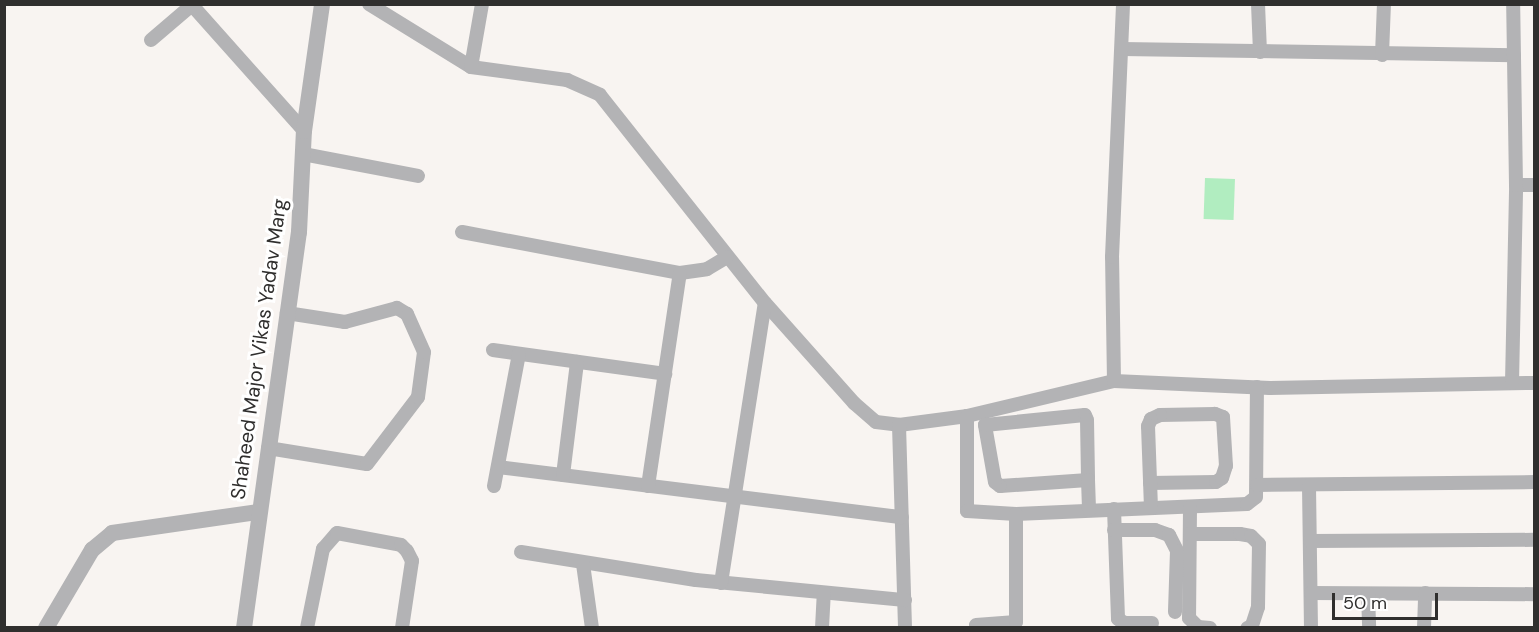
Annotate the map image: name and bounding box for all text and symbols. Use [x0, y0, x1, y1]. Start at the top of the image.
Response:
street label: Shaheed Major Vikas Yadav Marg [226, 197, 292, 501]
scale bar [1335, 581, 1442, 619]
text: 50 m [1343, 591, 1387, 615]

